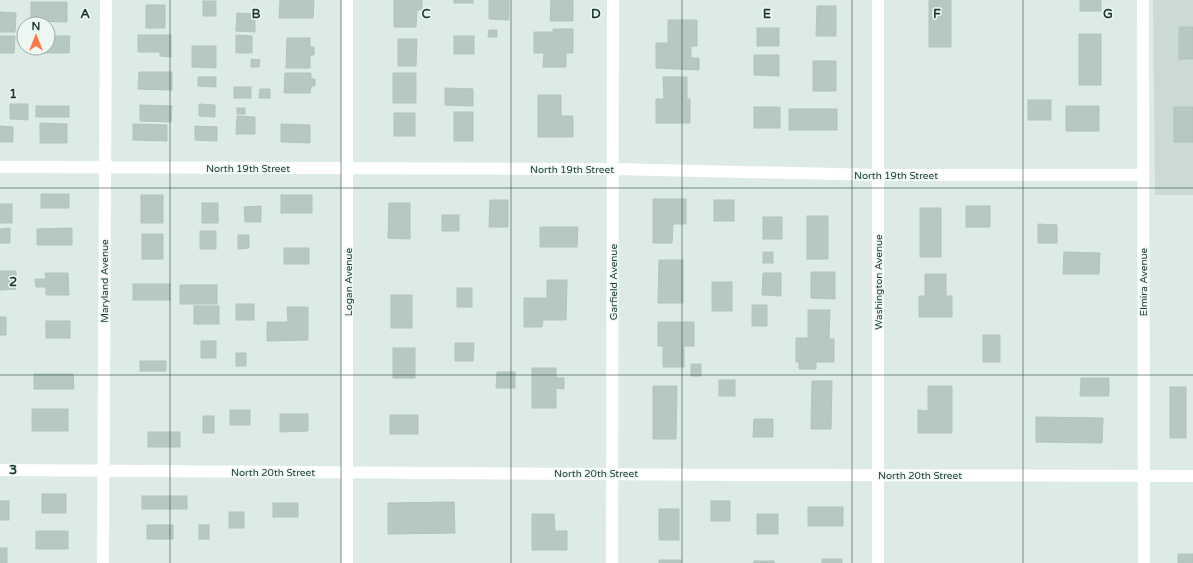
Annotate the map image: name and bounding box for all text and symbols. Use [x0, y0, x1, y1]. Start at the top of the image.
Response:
text: A [80, 6, 90, 22]
text: B [251, 6, 261, 22]
text: C [421, 6, 431, 22]
text: D [591, 6, 601, 22]
text: E [763, 6, 771, 22]
text: F [933, 6, 941, 22]
text: G [1103, 6, 1113, 22]
north arrow [16, 16, 56, 56]
text: N [32, 20, 40, 33]
text: 1 [9, 86, 17, 102]
street label: North 19th Street [206, 163, 290, 175]
street label: North 19th Street [530, 164, 614, 176]
street label: North 19th Street [854, 170, 938, 182]
street label: Washington Avenue [873, 234, 885, 330]
street label: Maryland Avenue [99, 239, 111, 323]
street label: Garfield Avenue [608, 244, 620, 320]
street label: Elmira Avenue [1138, 247, 1150, 316]
street label: Logan Avenue [343, 248, 355, 316]
text: 2 [9, 274, 17, 290]
text: 3 [9, 462, 17, 478]
street label: North 20th Street [231, 467, 315, 479]
street label: North 20th Street [554, 468, 638, 480]
street label: North 20th Street [878, 470, 962, 482]

